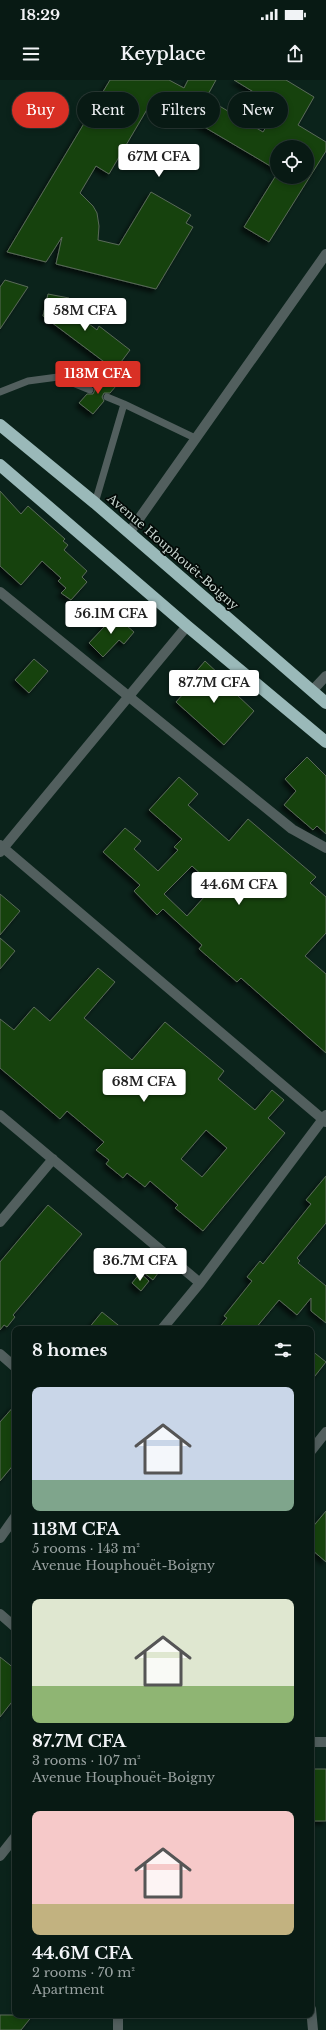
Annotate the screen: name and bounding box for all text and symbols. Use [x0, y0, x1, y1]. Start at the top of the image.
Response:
text: 18:29 [20, 5, 60, 24]
icon: menu [20, 43, 42, 65]
text: Keyplace [120, 43, 206, 65]
icon: share [284, 43, 306, 65]
chip: Buy [12, 92, 69, 128]
chip: Rent [77, 92, 139, 128]
chip: Filters [147, 92, 220, 128]
chip: New [228, 92, 288, 128]
map controls [270, 140, 314, 184]
button: locate [270, 140, 314, 184]
pin: 67M CFA [122, 144, 196, 178]
text: 67M CFA [127, 148, 191, 165]
pin: 58M CFA [48, 298, 122, 332]
text: 58M CFA [53, 302, 117, 319]
pin: 113M CFA [57, 361, 139, 395]
text: 113M CFA [64, 365, 132, 382]
street label: Avenue Houphouët-Boigny [104, 490, 242, 613]
pin: 56.1M CFA [65, 601, 157, 635]
text: 56.1M CFA [74, 605, 148, 622]
pin: 87.7M CFA [168, 670, 260, 704]
text: 87.7M CFA [178, 674, 250, 691]
pin: 44.6M CFA [193, 872, 285, 906]
text: 44.6M CFA [201, 876, 277, 893]
pin: 68M CFA [107, 1069, 181, 1103]
text: 68M CFA [112, 1073, 176, 1090]
pin: 36.7M CFA [94, 1248, 186, 1282]
text: 36.7M CFA [103, 1252, 177, 1269]
icon: filters [272, 1339, 294, 1361]
text: 8 homes [32, 1340, 107, 1361]
icon: home [127, 1413, 199, 1485]
text: 113M CFA [32, 1519, 120, 1540]
text: 5 rooms · 143 m² [32, 1540, 140, 1557]
text: Avenue Houphouët-Boigny [32, 1557, 215, 1574]
icon: home [127, 1625, 199, 1697]
text: 87.7M CFA [32, 1731, 126, 1752]
text: 3 rooms · 107 m² [32, 1752, 141, 1769]
text: Avenue Houphouët-Boigny [32, 1769, 215, 1786]
icon: home [127, 1837, 199, 1909]
text: 44.6M CFA [32, 1943, 133, 1964]
text: 2 rooms · 70 m² [32, 1964, 135, 1981]
text: Apartment [32, 1981, 104, 1998]

